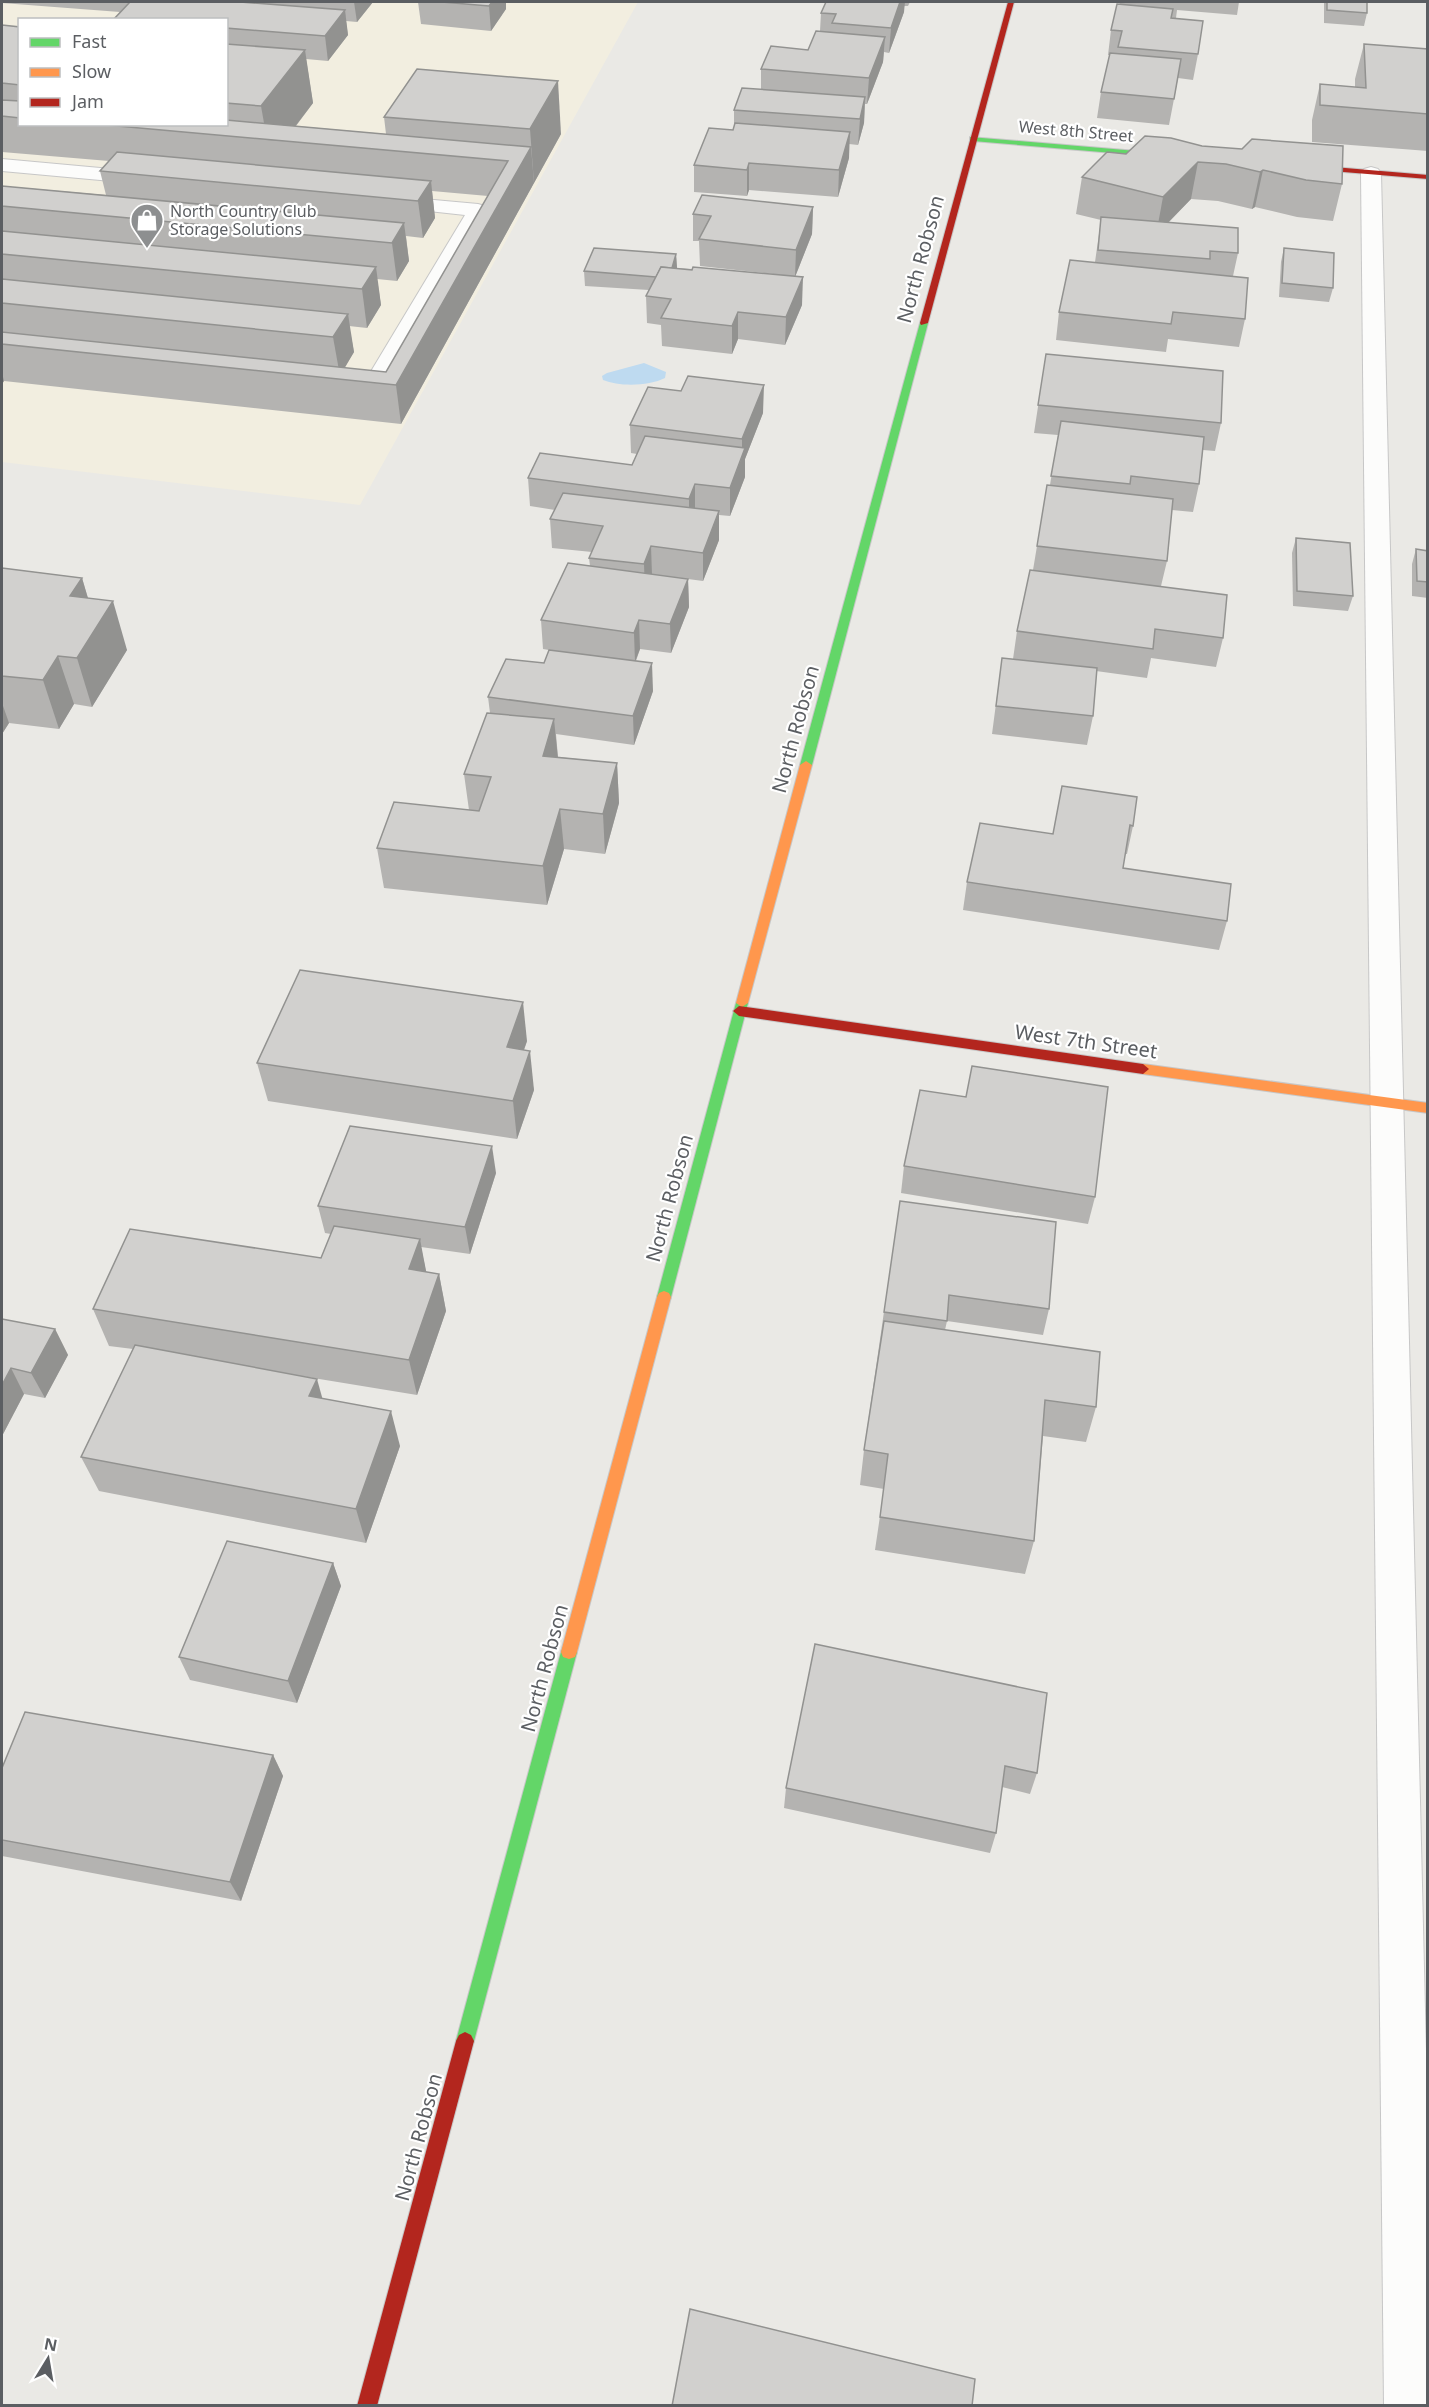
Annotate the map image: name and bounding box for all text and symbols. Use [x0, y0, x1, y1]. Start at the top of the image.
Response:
legend [18, 18, 228, 126]
text: Fast [72, 29, 107, 53]
text: Slow [72, 59, 111, 83]
text: Jam [70, 89, 104, 113]
street label: West 8th Street [1018, 115, 1134, 147]
street label: North Robson [890, 192, 950, 326]
place label: North Country Club Storage Solutions [170, 200, 317, 240]
shop icon: North Country Club Storage Solutions [129, 202, 165, 249]
street label: North Robson [765, 662, 825, 796]
street label: West 7th Street [1013, 1018, 1159, 1064]
street label: North Robson [639, 1131, 699, 1265]
street label: North Robson [514, 1601, 574, 1735]
street label: North Robson [388, 2070, 448, 2204]
north arrow [18, 2329, 78, 2389]
text: N [42, 2332, 59, 2356]

